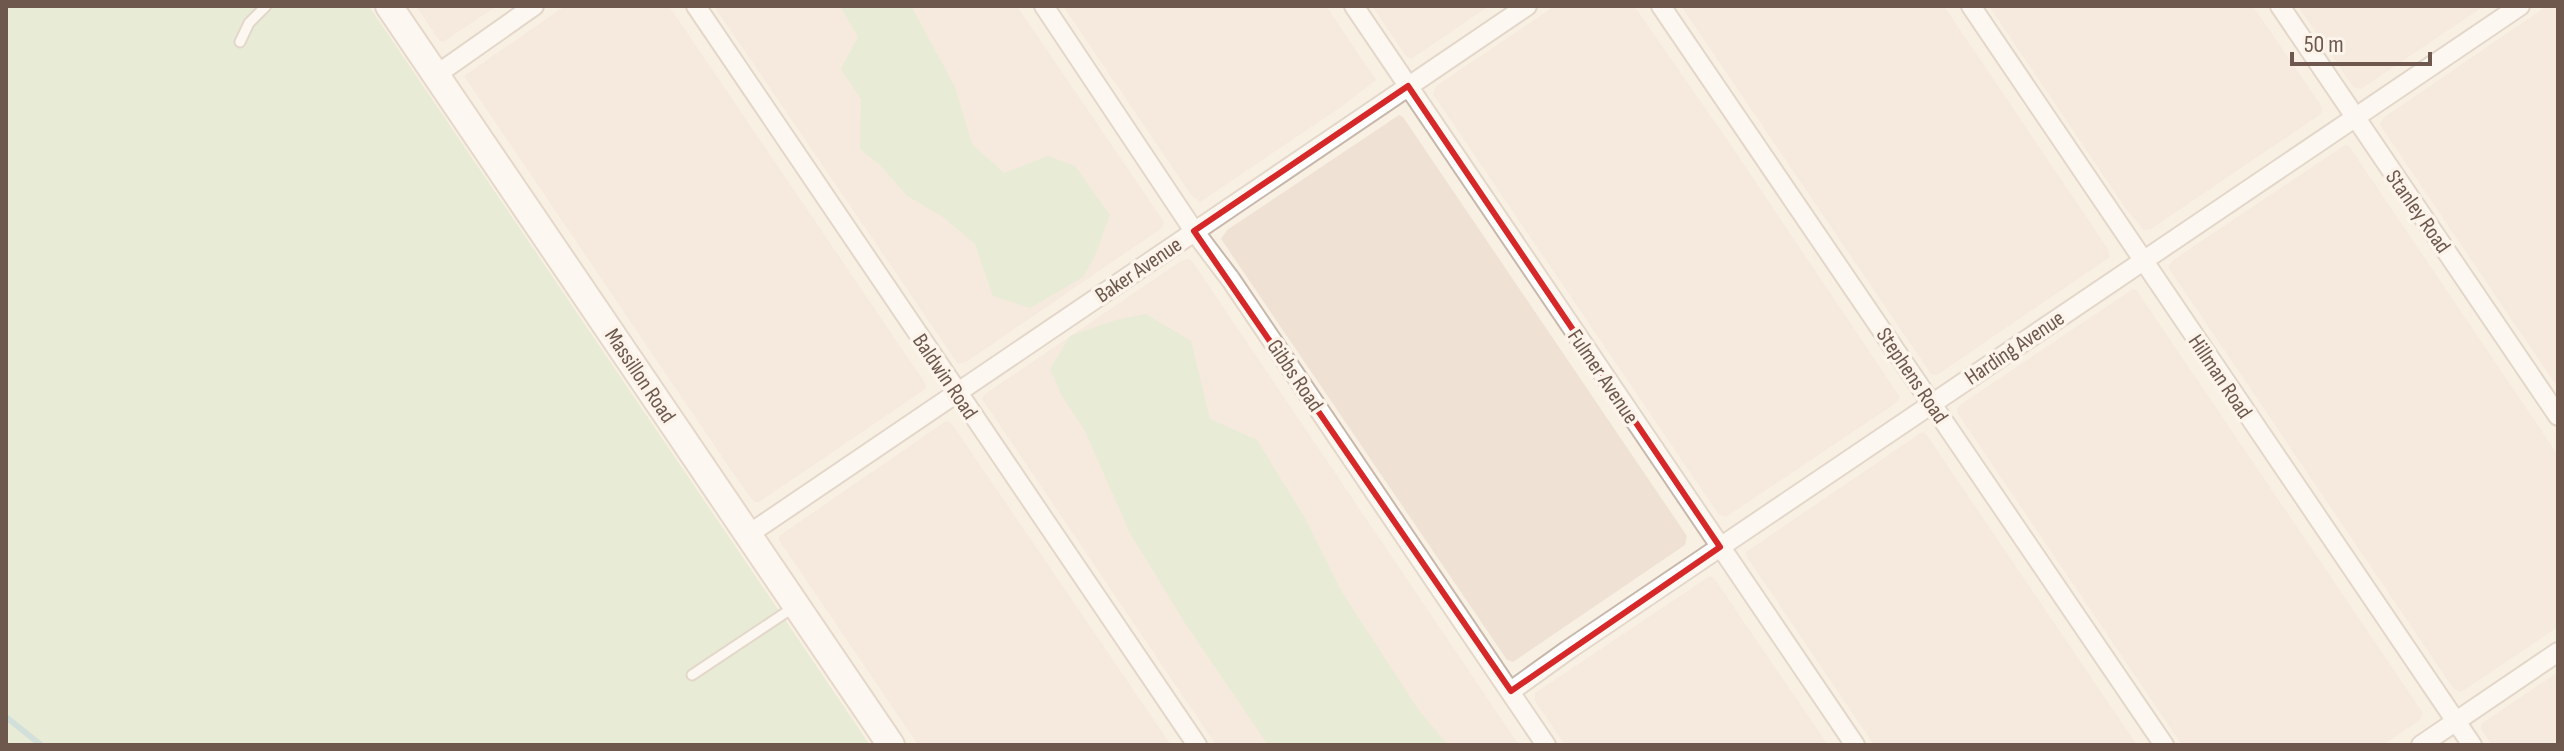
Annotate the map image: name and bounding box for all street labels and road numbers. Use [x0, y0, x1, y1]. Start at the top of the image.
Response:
street label: Stanley Road [2379, 165, 2456, 259]
street label: Baker Avenue [1090, 231, 1187, 309]
street label: Harding Avenue [1960, 305, 2070, 391]
street label: Massillon Road [598, 323, 681, 428]
street label: Stephens Road [1870, 323, 1954, 429]
street label: Fulmer Avenue [1561, 324, 1644, 429]
street label: Baldwin Road [906, 329, 983, 425]
street label: Hillman Road [2182, 330, 2258, 424]
street label: Gibbs Road [1261, 335, 1329, 417]

